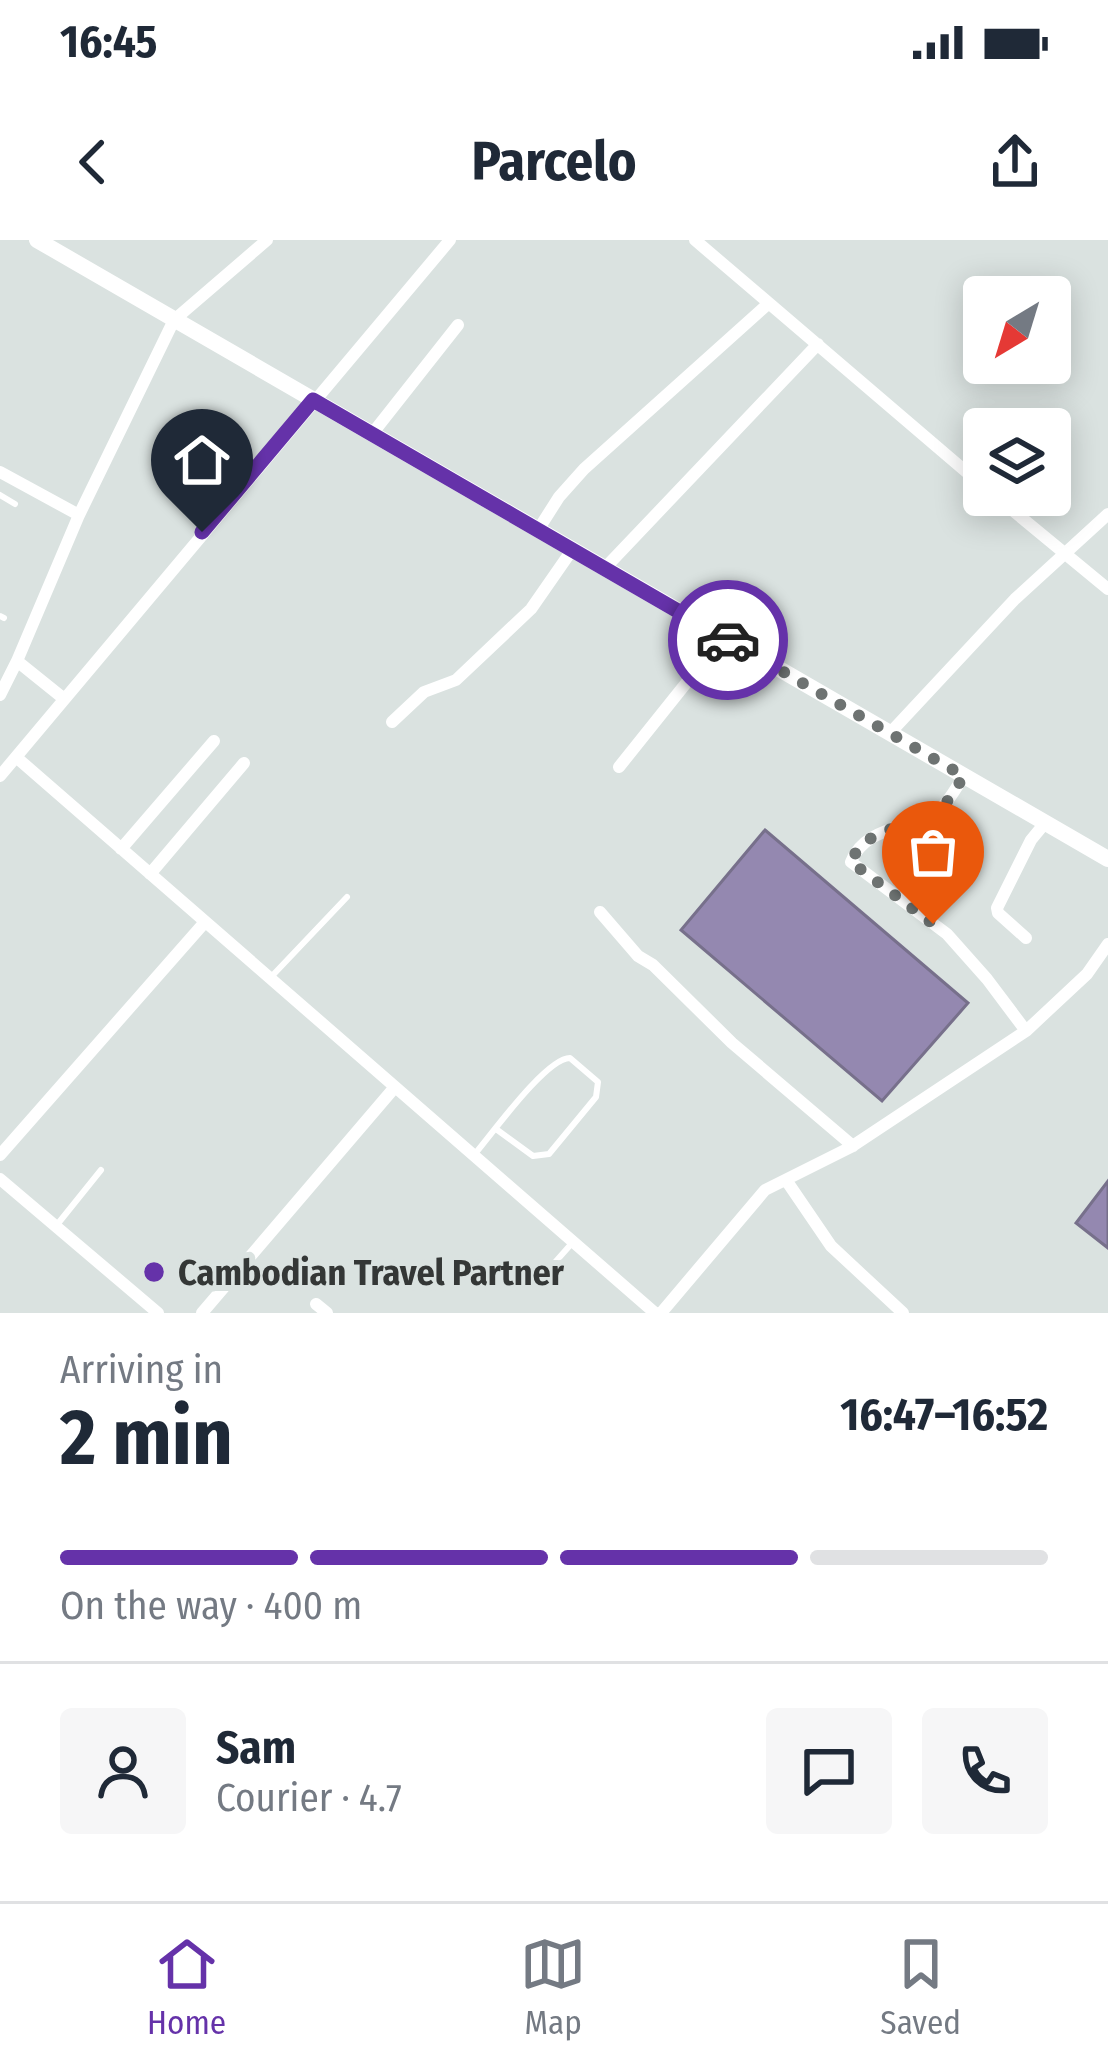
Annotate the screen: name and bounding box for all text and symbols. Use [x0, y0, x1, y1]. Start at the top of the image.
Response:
text: 16:45 [60, 15, 157, 69]
icon: back [60, 129, 126, 195]
icon: share [982, 129, 1048, 195]
text: Parcelo [471, 130, 637, 194]
north arrow [963, 276, 1071, 384]
map controls [963, 276, 1071, 516]
button: layers [963, 408, 1071, 516]
pin [151, 409, 253, 532]
icon: home [169, 427, 235, 493]
courier [668, 580, 788, 700]
icon: car [695, 607, 761, 673]
pin [882, 801, 984, 924]
icon: bag [900, 819, 966, 885]
place label: Cambodian Travel Partner [178, 1251, 565, 1295]
marker: Cambodian Travel Partner [141, 1259, 167, 1285]
text: Arriving in [60, 1347, 223, 1393]
text: 16:47–16:52 [840, 1388, 1048, 1442]
text: 2 min [60, 1391, 233, 1485]
text: On the way · 400 m [60, 1583, 362, 1629]
button: person [60, 1708, 186, 1834]
button: chat [766, 1708, 892, 1834]
button: phone [922, 1708, 1048, 1834]
text: Sam [216, 1721, 296, 1775]
text: Courier · 4.7 [216, 1775, 402, 1821]
tab: Home [147, 1931, 226, 2043]
tab: Map [520, 1931, 586, 2043]
tab: Saved [880, 1931, 961, 2043]

